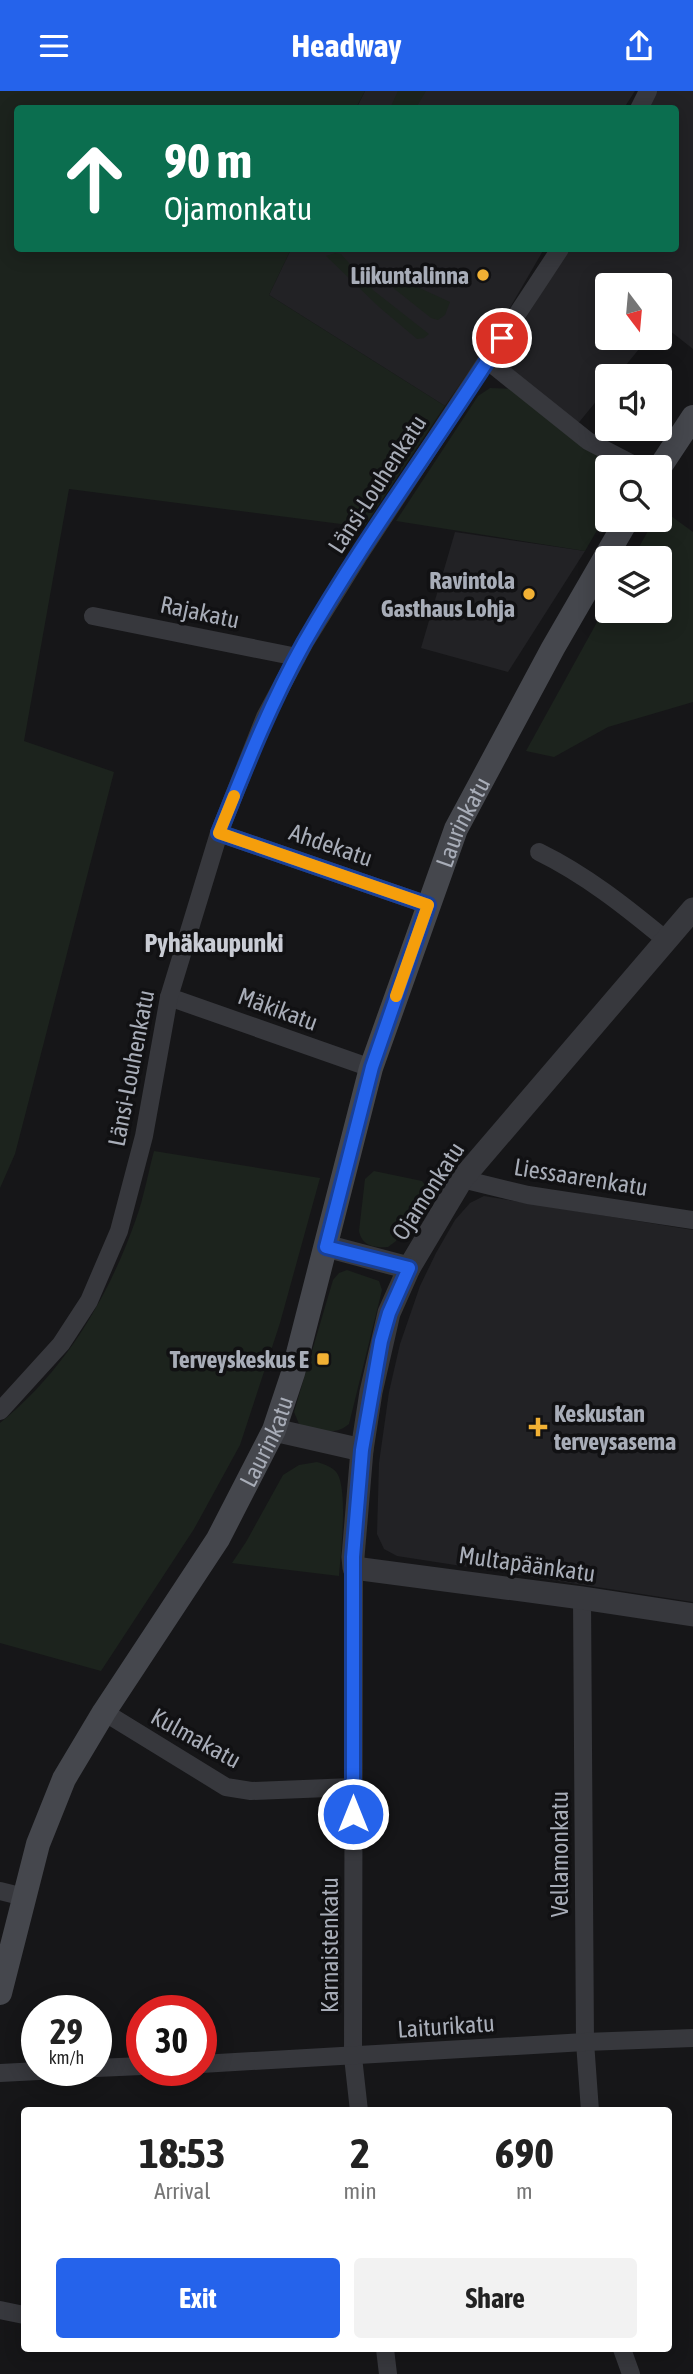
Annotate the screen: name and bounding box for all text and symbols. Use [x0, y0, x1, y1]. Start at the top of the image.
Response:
icon: menu [35, 27, 73, 65]
text: Headway [291, 27, 402, 64]
icon: share [620, 27, 658, 65]
text: 90 m [164, 132, 252, 188]
icon: ahead [49, 133, 140, 224]
text: Ojamonkatu [164, 190, 312, 227]
place label: Liikuntalinna [350, 262, 469, 289]
marker: Liikuntalinna [475, 267, 491, 283]
north arrow [595, 273, 672, 350]
map controls [595, 273, 672, 623]
pin [472, 308, 532, 368]
icon: arrive [483, 319, 521, 357]
button: sound [595, 364, 672, 441]
street label: Länsi-Louhenkatu [322, 410, 432, 558]
button: search [595, 455, 672, 532]
button: layers [595, 546, 672, 623]
place label: Ravintola Gasthaus Lohja [381, 567, 515, 622]
marker: Ravintola Gasthaus Lohja [521, 586, 537, 602]
street label: Rajakatu [158, 590, 242, 634]
street label: Laurinkatu [430, 772, 495, 871]
street label: Ahdekatu [286, 818, 376, 872]
district label: Pyhäkaupunki [144, 928, 284, 958]
street label: Mäkikatu [234, 982, 322, 1036]
street label: Länsi-Louhenkatu [103, 988, 159, 1148]
street label: Ojamonkatu [386, 1137, 470, 1245]
street label: Liessaarenkatu [512, 1153, 650, 1201]
place label: Terveyskeskus E [170, 1346, 309, 1373]
marker: Terveyskeskus E [315, 1351, 331, 1367]
street label: Laurinkatu [234, 1393, 298, 1491]
place label: Keskustan terveysasema [553, 1400, 676, 1455]
marker: Keskustan terveysasema [528, 1417, 548, 1437]
street label: Multapäänkatu [457, 1541, 597, 1587]
street label: Kulmakatu [147, 1702, 245, 1774]
position arrow [316, 1777, 390, 1851]
street label: Vellamonkatu [546, 1791, 573, 1917]
street label: Karnaistenkatu [316, 1877, 343, 2013]
speed limit sign: 30 [126, 1995, 217, 2086]
street label: Laiturikatu [397, 2009, 495, 2043]
text: 29 [50, 2011, 83, 2051]
text: km/h [49, 2047, 84, 2068]
text: 18:53 [139, 2129, 226, 2177]
text: 2 [350, 2129, 370, 2177]
text: 690 [495, 2129, 554, 2177]
text: Arrival [154, 2178, 210, 2204]
text: min [344, 2178, 377, 2204]
text: m [516, 2178, 533, 2204]
button: Exit [56, 2258, 340, 2338]
button: Share [354, 2258, 637, 2338]

